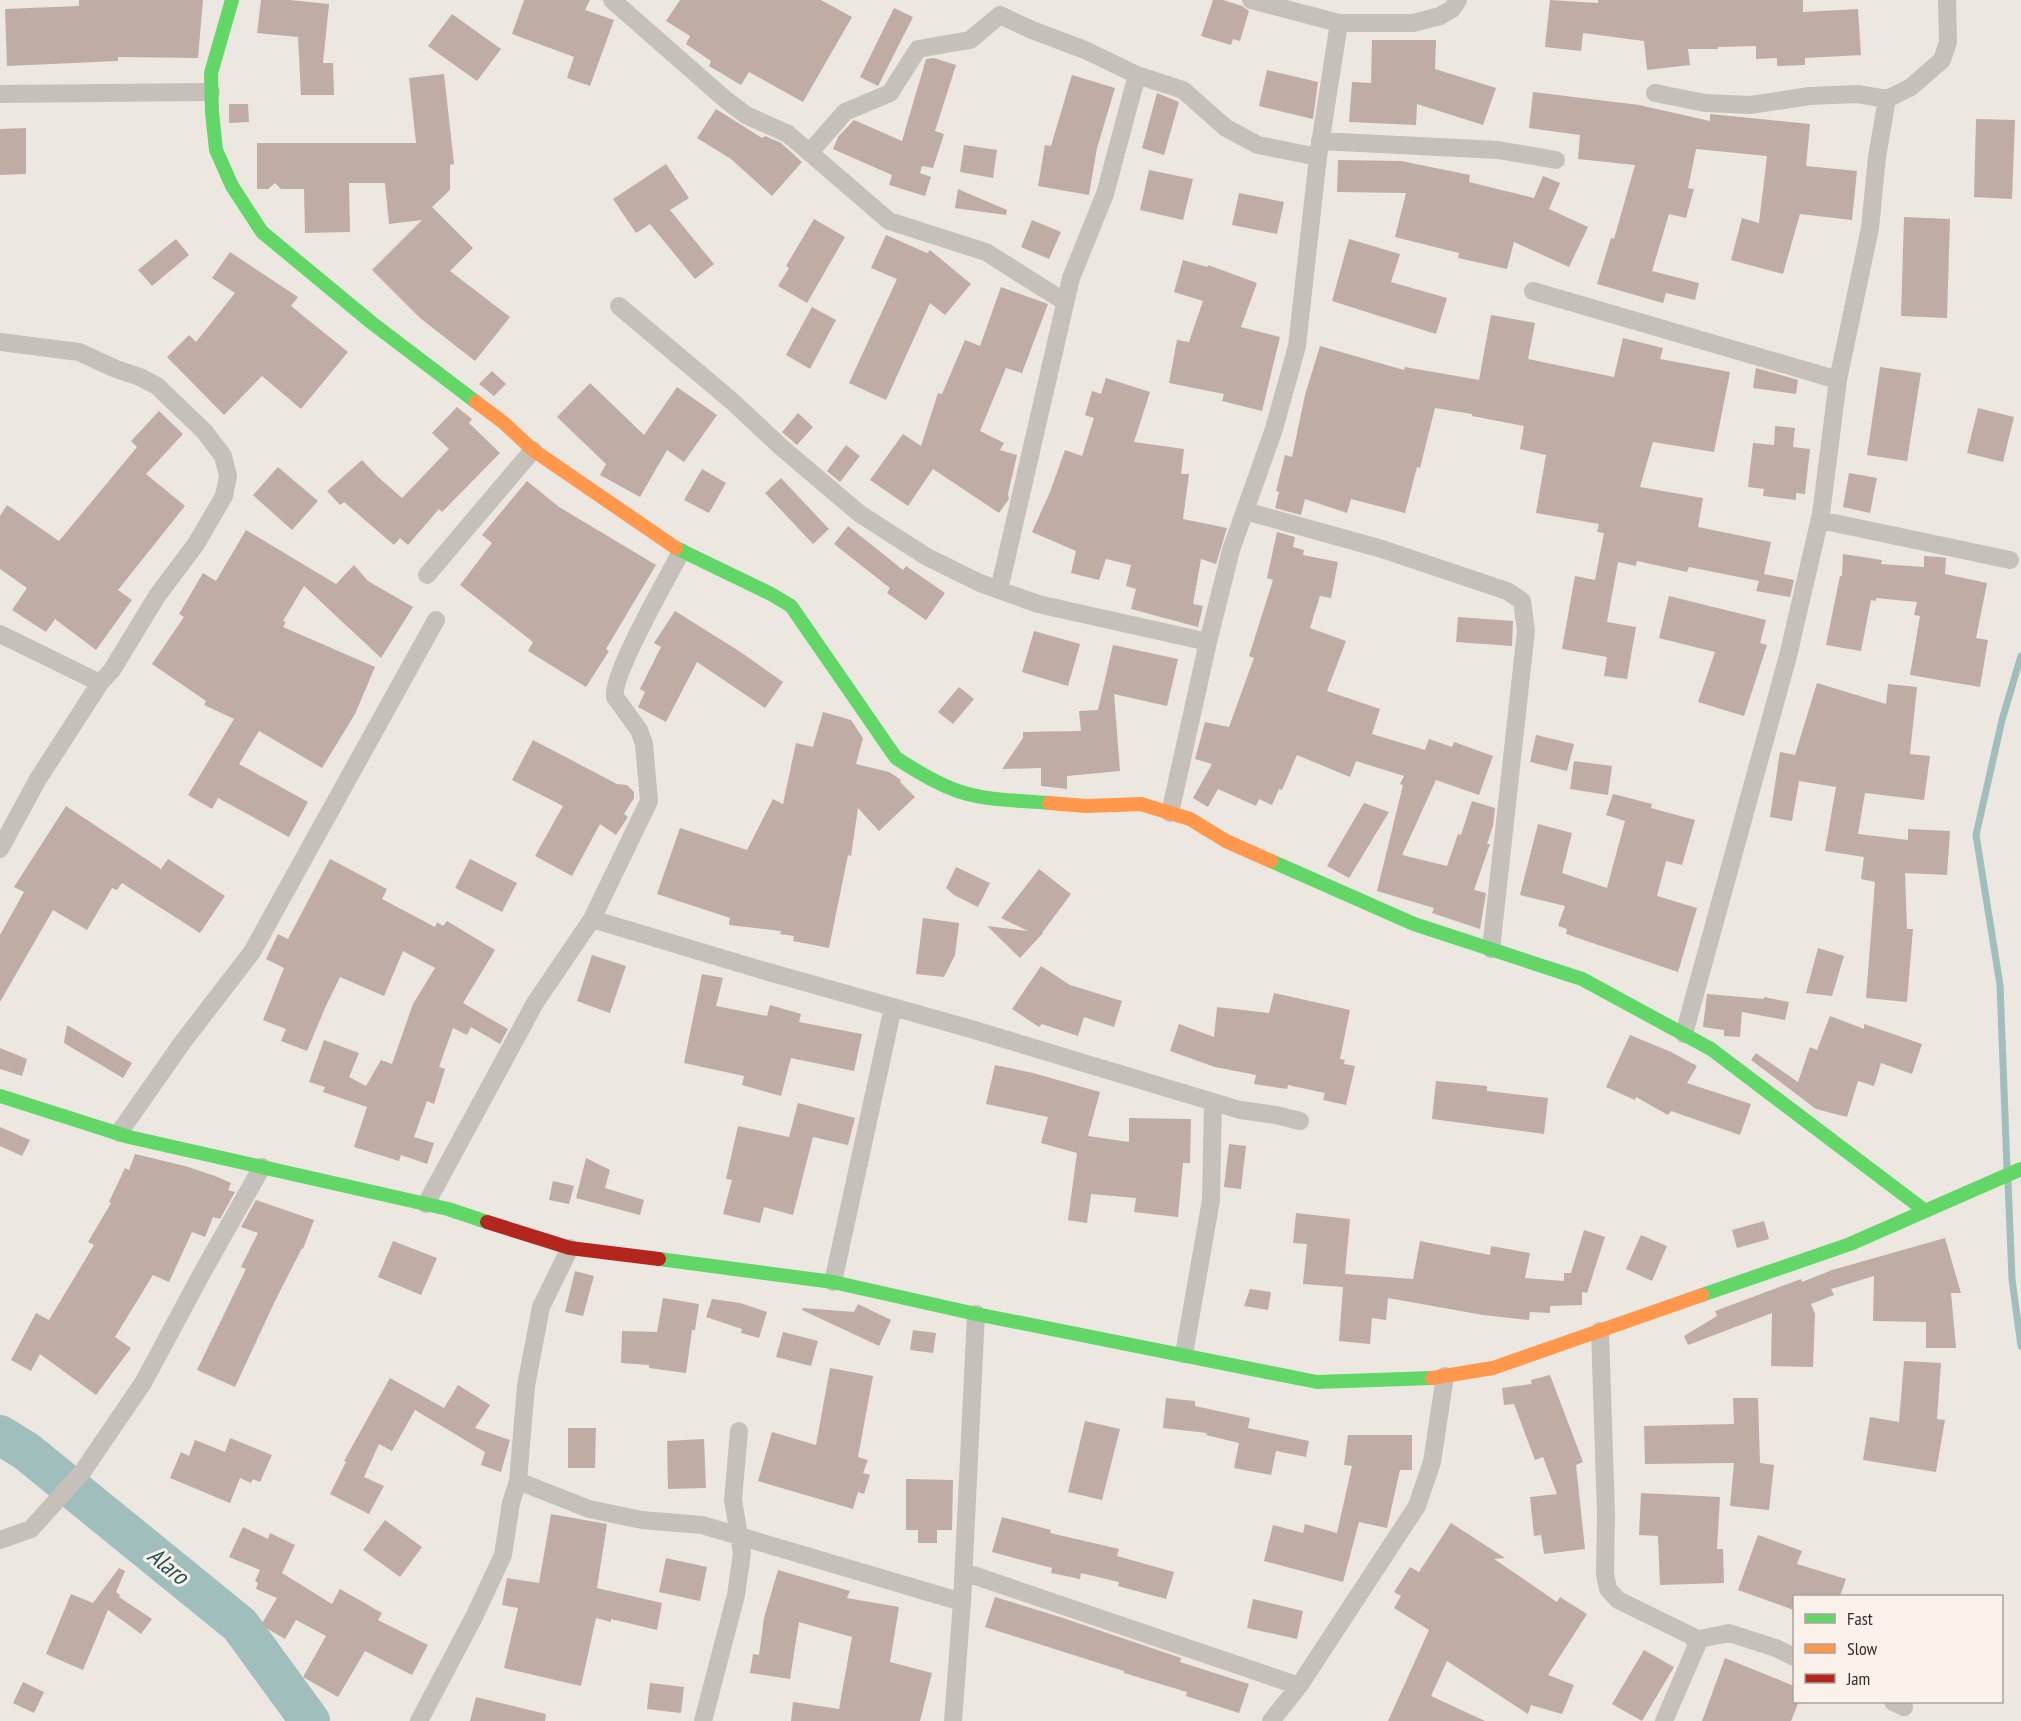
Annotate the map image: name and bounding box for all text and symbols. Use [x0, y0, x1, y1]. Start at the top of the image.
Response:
water label: Alaro [142, 1540, 196, 1592]
legend [1793, 1595, 2003, 1703]
text: Fast [1847, 1607, 1873, 1630]
text: Slow [1847, 1637, 1878, 1660]
text: Jam [1846, 1667, 1870, 1690]

